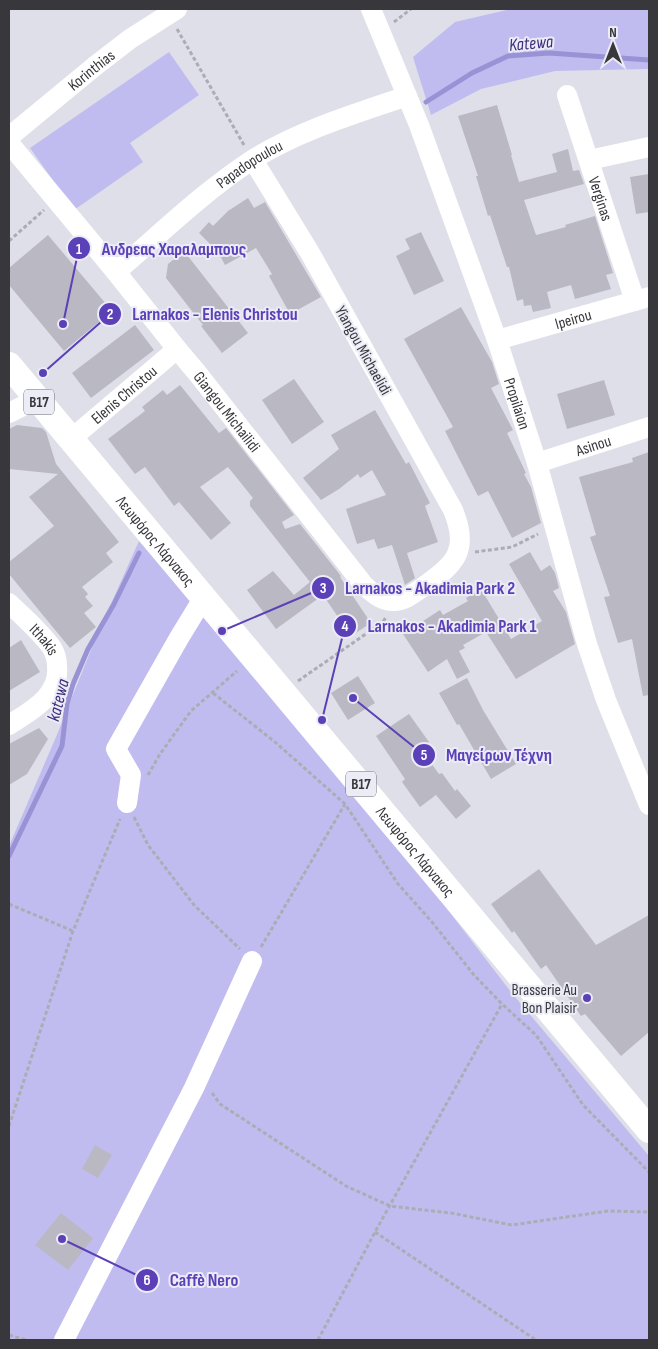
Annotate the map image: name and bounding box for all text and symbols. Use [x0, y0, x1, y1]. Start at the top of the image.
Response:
north arrow [588, 20, 638, 70]
text: N [609, 24, 617, 41]
water label: Katewa [508, 31, 555, 56]
street label: Korinthias [65, 46, 119, 95]
street label: Papadopoulou [213, 137, 286, 193]
street label: Verginas [584, 174, 616, 224]
callout: Ανδρεας Χαραλαμπους [67, 232, 256, 265]
text: Ανδρεας Χαραλαμπους [101, 239, 246, 260]
text: 1 [76, 240, 82, 259]
callout: Larnakos - Elenis Christou [97, 297, 308, 330]
street label: Yiangou Michaelidi [330, 303, 395, 398]
text: Larnakos - Elenis Christou [132, 304, 298, 325]
text: 2 [107, 305, 113, 324]
street label: Ipeirou [553, 306, 594, 334]
street label: Elenis Christou [88, 362, 161, 429]
street label: Giangou Michailidi [189, 368, 264, 456]
street label: Propilaion [499, 376, 533, 432]
road number: B17 [24, 390, 54, 414]
street label: Asinou [573, 432, 614, 461]
street label: Λεωφόρος Λάρνακος [111, 492, 198, 591]
callout: Larnakos - Akadimia Park 2 [310, 571, 525, 604]
text: Larnakos - Akadimia Park 2 [345, 578, 515, 599]
text: 3 [320, 579, 327, 598]
callout: Larnakos - Akadimia Park 1 [333, 609, 547, 642]
text: Larnakos - Akadimia Park 1 [367, 616, 537, 637]
text: 4 [342, 617, 349, 636]
street label: Ithakis [25, 620, 62, 659]
water label: katewa [43, 676, 74, 724]
callout: Μαγείρων Τέχνη [411, 738, 562, 771]
text: Μαγείρων Τέχνη [446, 745, 552, 766]
text: 5 [421, 746, 428, 765]
road number: B17 [346, 772, 376, 796]
street label: Λεωφόρος Λάρνακος [371, 802, 458, 901]
place label: Brasserie Au Bon Plaisir [512, 981, 577, 1018]
marker: Brasserie Au Bon Plaisir [581, 992, 593, 1004]
callout: Caffè Nero [135, 1263, 248, 1296]
text: Caffè Nero [170, 1270, 238, 1291]
text: 6 [143, 1271, 151, 1290]

